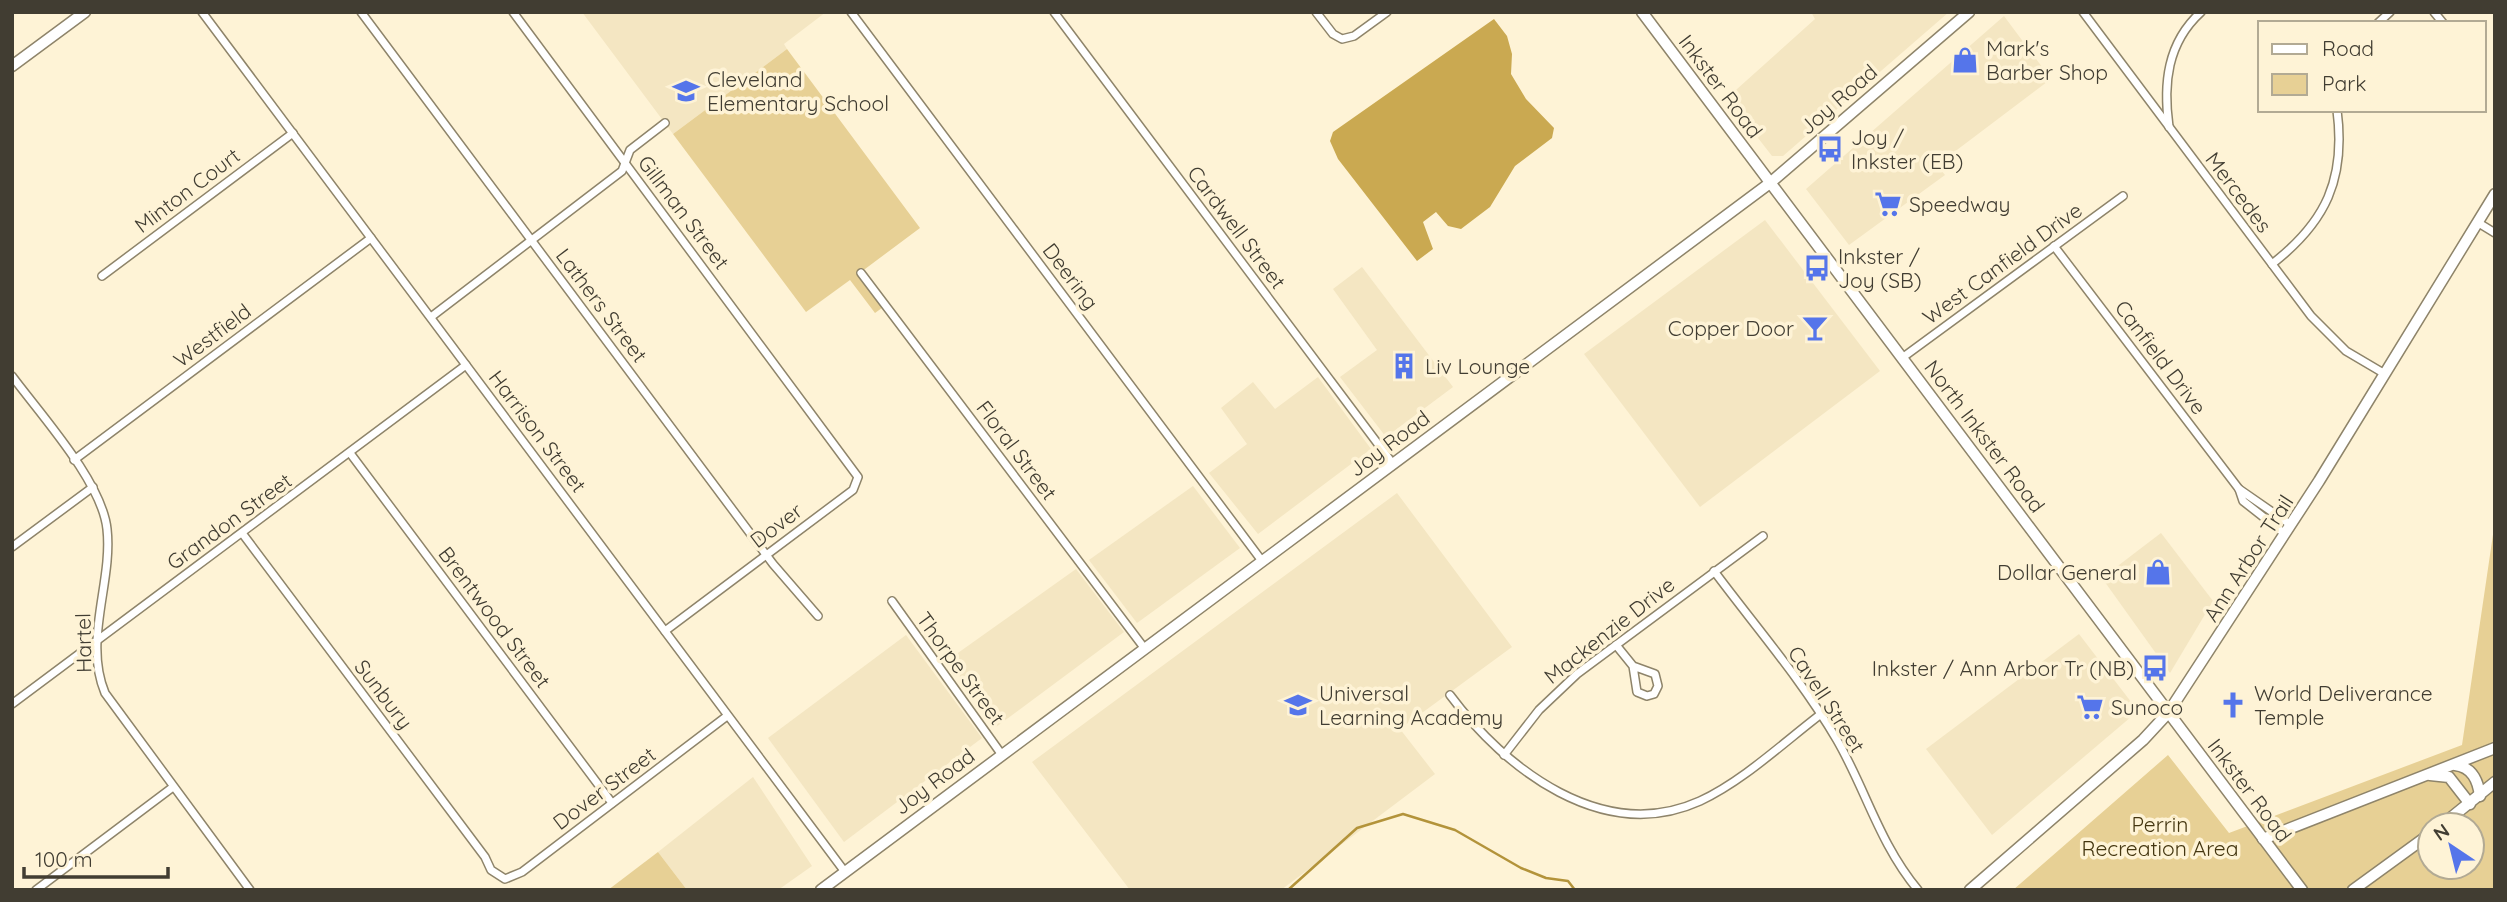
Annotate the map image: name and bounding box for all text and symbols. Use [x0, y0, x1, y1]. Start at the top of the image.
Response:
legend [2258, 21, 2486, 112]
street label: Inkster Road [1674, 29, 1768, 143]
place label: Mark's Barber Shop [1986, 35, 2108, 85]
text: Road [2322, 35, 2374, 61]
shop icon: Mark's Barber Shop [1950, 45, 1980, 75]
street label: Joy Road [1794, 58, 1882, 140]
place label: Cleveland Elementary School [707, 66, 889, 116]
text: Park [2322, 70, 2366, 96]
school or university icon: Cleveland Elementary School [671, 76, 701, 106]
place label: Joy / Inkster (EB) [1851, 124, 1963, 174]
bus stop icon: Joy / Inkster (EB) [1815, 134, 1845, 164]
street label: Minton Court [129, 142, 245, 238]
street label: Mercedes [2200, 147, 2278, 237]
street label: Gillman Street [633, 150, 735, 274]
street label: Cardwell Street [1182, 160, 1292, 294]
supermarket icon: Speedway [1873, 189, 1903, 219]
place label: Speedway [1909, 191, 2011, 217]
street label: West Canfield Drive [1917, 196, 2087, 330]
street label: Deering [1037, 237, 1105, 315]
street label: Lathers Street [551, 243, 653, 367]
place label: Inkster / Joy (SB) [1838, 243, 1922, 293]
bus stop icon: Inkster / Joy (SB) [1802, 253, 1832, 283]
street label: Canfield Drive [2110, 295, 2212, 419]
street label: Westfield [168, 298, 256, 372]
bar icon: Copper Door [1800, 313, 1830, 343]
place label: Copper Door [1668, 315, 1794, 341]
building icon: Liv Lounge [1389, 351, 1419, 381]
place label: Liv Lounge [1425, 353, 1530, 379]
street label: North Inkster Road [1919, 355, 2051, 517]
street label: Harrison Street [484, 365, 592, 497]
street label: Floral Street [971, 395, 1063, 505]
street label: Joy Road [1343, 404, 1435, 482]
street label: Grandon Street [162, 467, 296, 575]
street label: Ann Arbor Trail [2197, 490, 2299, 626]
street label: Dover [745, 497, 807, 553]
street label: Brentwood Street [433, 541, 557, 693]
shop icon: Dollar General [2143, 557, 2173, 587]
place label: Dollar General [1997, 559, 2137, 585]
street label: Mackenzie Drive [1539, 571, 1679, 689]
street label: Thorpe Street [911, 607, 1011, 729]
street label: Hartel [69, 613, 97, 673]
street label: Cavell Street [1783, 641, 1871, 757]
bus stop icon: Inkster / Ann Arbor Tr (NB) [2140, 653, 2170, 683]
street label: Sunbury [349, 654, 419, 734]
place label: Inkster / Ann Arbor Tr (NB) [1872, 655, 2134, 681]
place label: Universal Learning Academy [1319, 680, 1503, 730]
place label: World Deliverance Temple [2254, 680, 2433, 730]
school or university icon: Universal Learning Academy [1283, 690, 1313, 720]
church icon: World Deliverance Temple [2218, 690, 2248, 720]
supermarket icon: Sunoco [2075, 692, 2105, 722]
place label: Sunoco [2111, 694, 2183, 720]
street label: Inkster Road [2203, 733, 2297, 847]
street label: Dover Street [547, 741, 661, 835]
street label: Joy Road [888, 742, 980, 820]
park label: Perrin Recreation Area [2081, 811, 2239, 861]
north arrow [2416, 811, 2486, 881]
text: N [2429, 818, 2454, 846]
scale bar [24, 836, 168, 880]
text: 100 m [35, 846, 93, 872]

